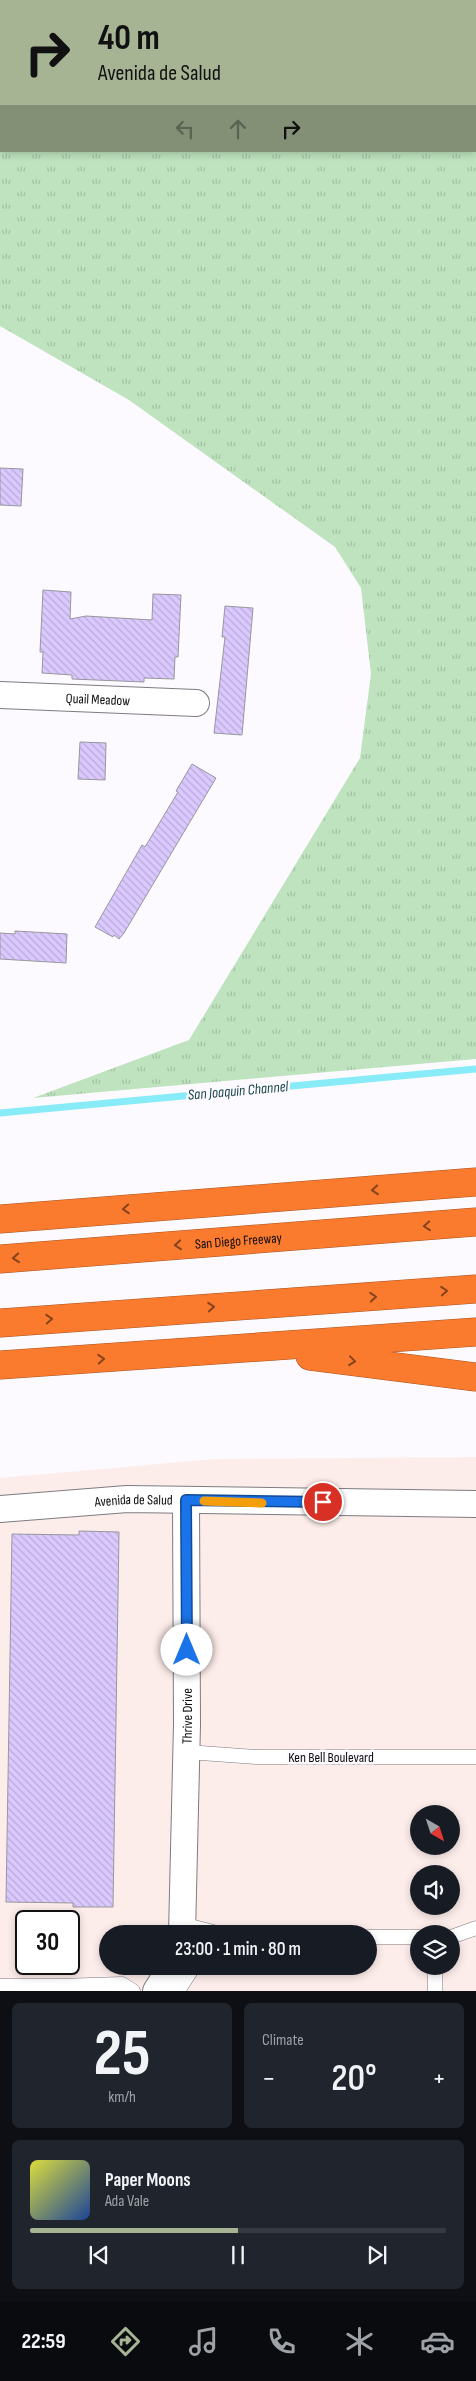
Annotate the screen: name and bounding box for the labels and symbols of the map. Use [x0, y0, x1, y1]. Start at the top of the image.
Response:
street label: Quail Meadow [65, 689, 131, 709]
water label: San Joaquin Channel [187, 1077, 290, 1105]
one-way arrow [371, 1185, 379, 1196]
one-way arrow [122, 1204, 130, 1215]
one-way arrow [423, 1220, 431, 1231]
street label: San Diego Freeway [194, 1229, 283, 1252]
one-way arrow [174, 1240, 182, 1251]
one-way arrow [12, 1252, 20, 1263]
one-way arrow [440, 1286, 448, 1297]
one-way arrow [369, 1291, 377, 1302]
one-way arrow [207, 1302, 215, 1313]
one-way arrow [45, 1314, 53, 1325]
one-way arrow [97, 1353, 105, 1364]
one-way arrow [348, 1355, 356, 1366]
pin [302, 1481, 344, 1523]
street label: Avenida de Salud [93, 1490, 173, 1510]
position arrow [160, 1623, 212, 1675]
street label: Thrive Drive [178, 1688, 196, 1744]
street label: Ken Bell Boulevard [288, 1749, 374, 1766]
north arrow [410, 1805, 460, 1855]
speed limit sign: 30 [15, 1910, 80, 1975]

